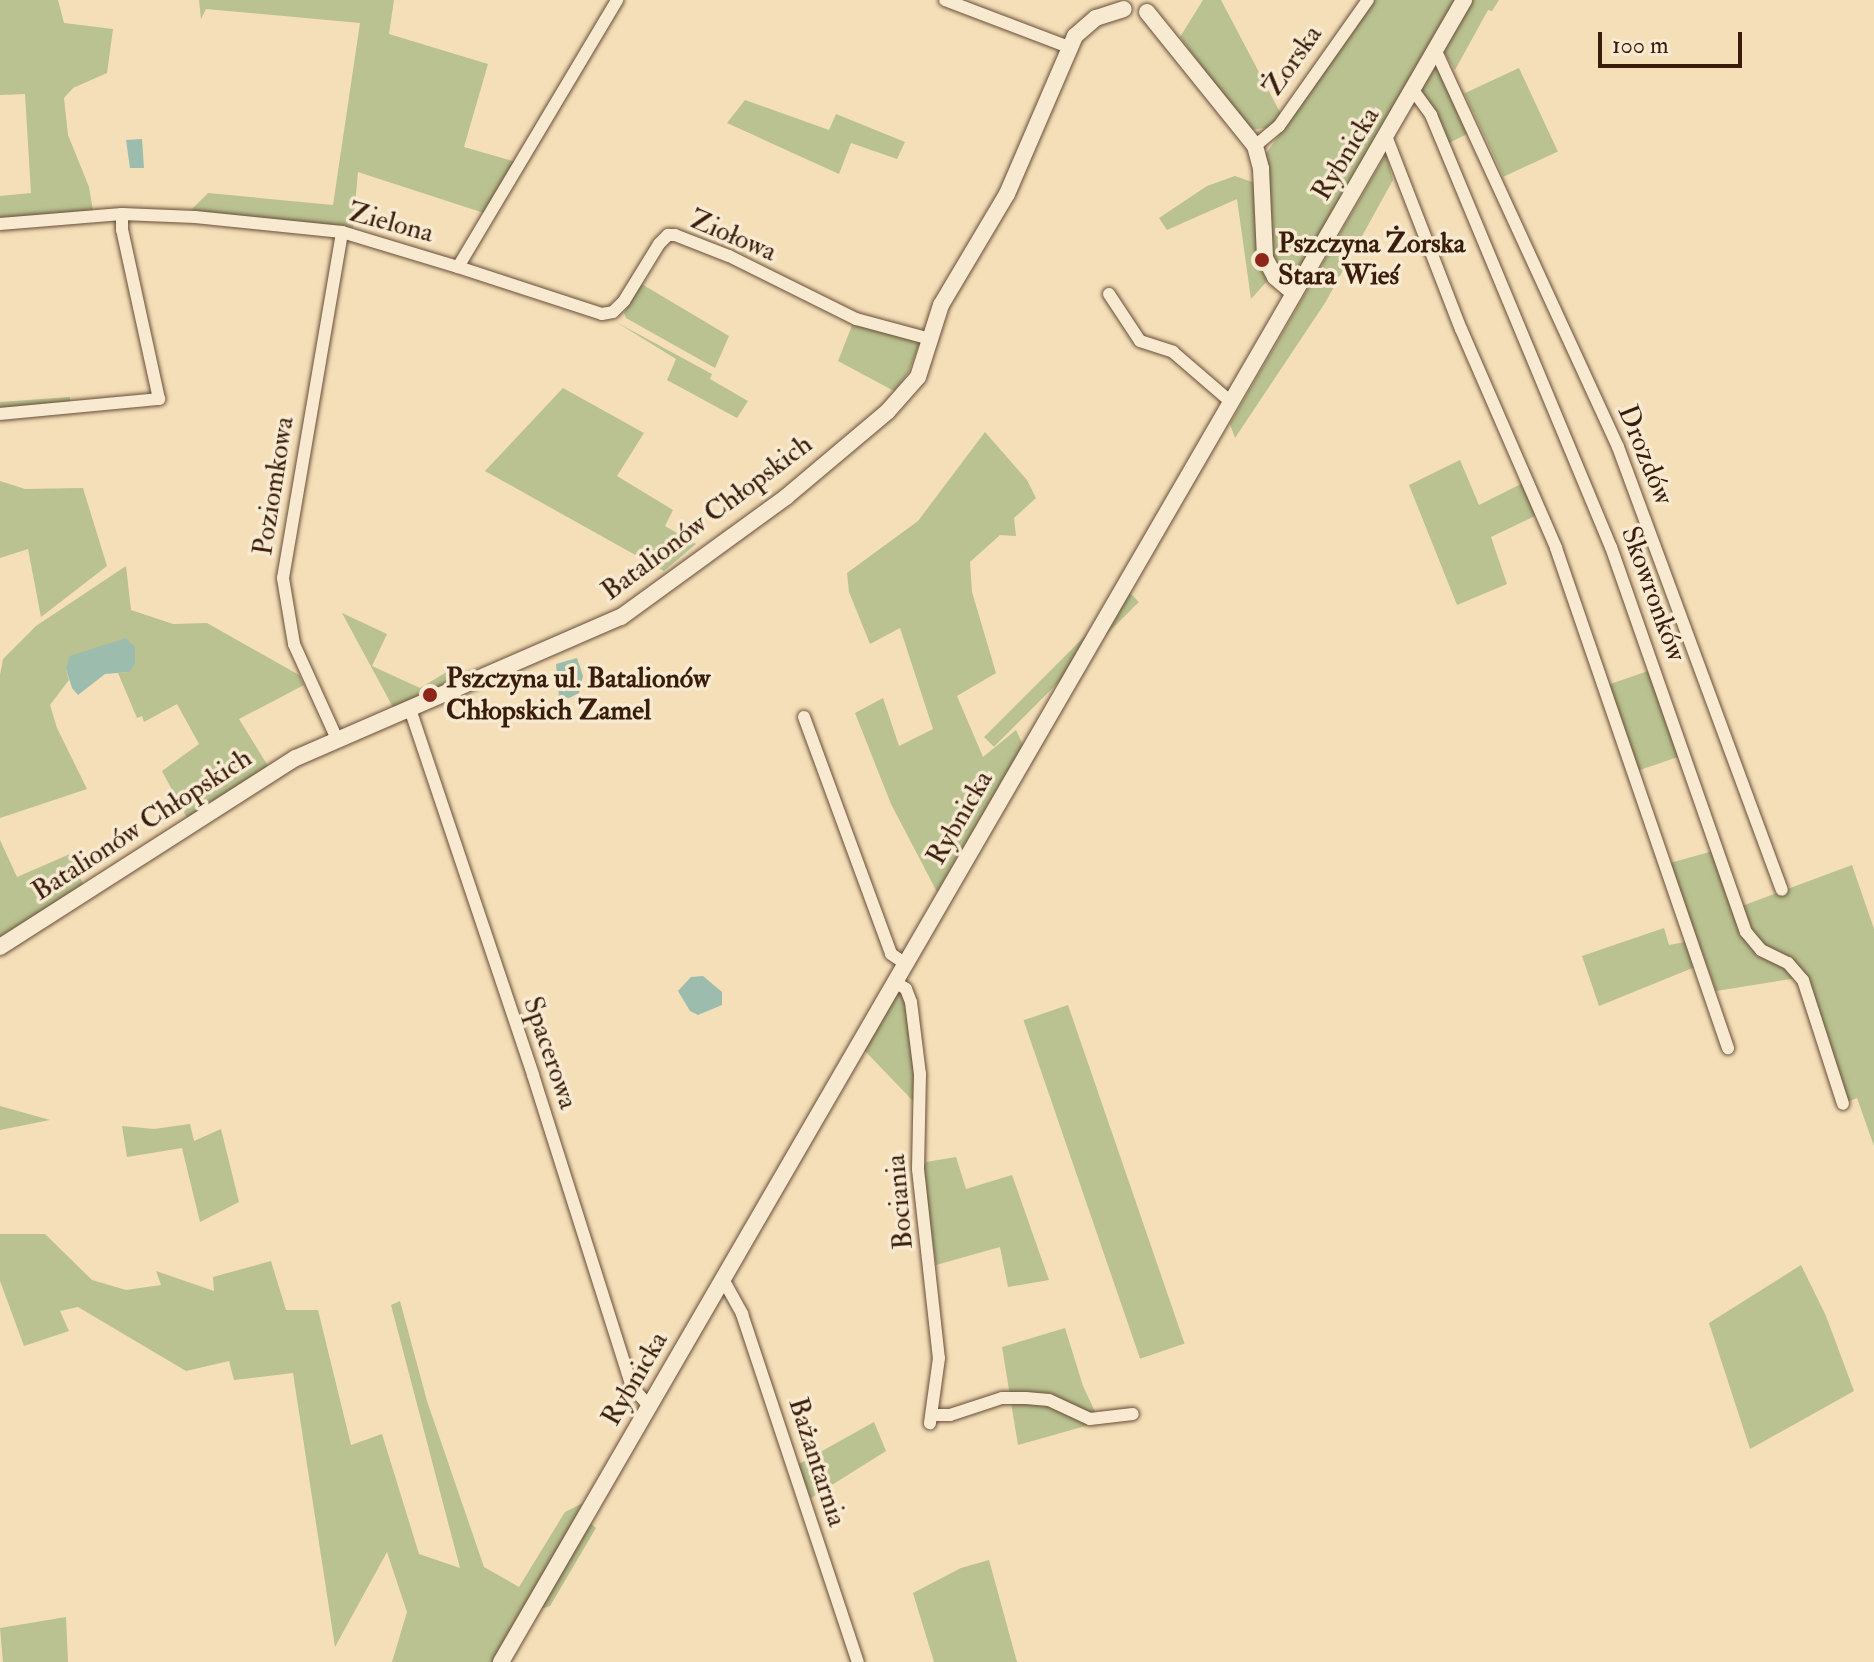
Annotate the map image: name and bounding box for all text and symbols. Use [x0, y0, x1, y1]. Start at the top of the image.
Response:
scale bar [1602, 16, 1746, 66]
street label: Żorska [1257, 19, 1329, 103]
text: 100 m [1612, 30, 1669, 61]
street label: Rybnicka [1305, 101, 1387, 207]
street label: Zielona [345, 196, 437, 250]
street label: Ziołowa [685, 203, 781, 269]
place label: Pszczyna Żorska Stara Wieś [1278, 227, 1465, 293]
marker: Pszczyna Żorska Stara Wieś [1253, 251, 1271, 269]
street label: Drozdów [1610, 400, 1680, 510]
street label: Poziomkowa [246, 414, 302, 558]
street label: Batalionów Chłopskich [595, 428, 819, 608]
street label: Skowronków [1613, 522, 1693, 666]
place label: Pszczyna ul. Batalionów Chłopskich Zamel [446, 662, 710, 728]
marker: Pszczyna ul. Batalionów Chłopskich Zamel [421, 686, 439, 704]
street label: Batalionów Chłopskich [26, 741, 258, 909]
street label: Rybnicka [920, 765, 1000, 871]
street label: Spacerowa [515, 992, 585, 1114]
street label: Bociania [879, 1153, 921, 1251]
street label: Rybnicka [595, 1326, 675, 1432]
street label: Bażantarnia [780, 1393, 854, 1531]

